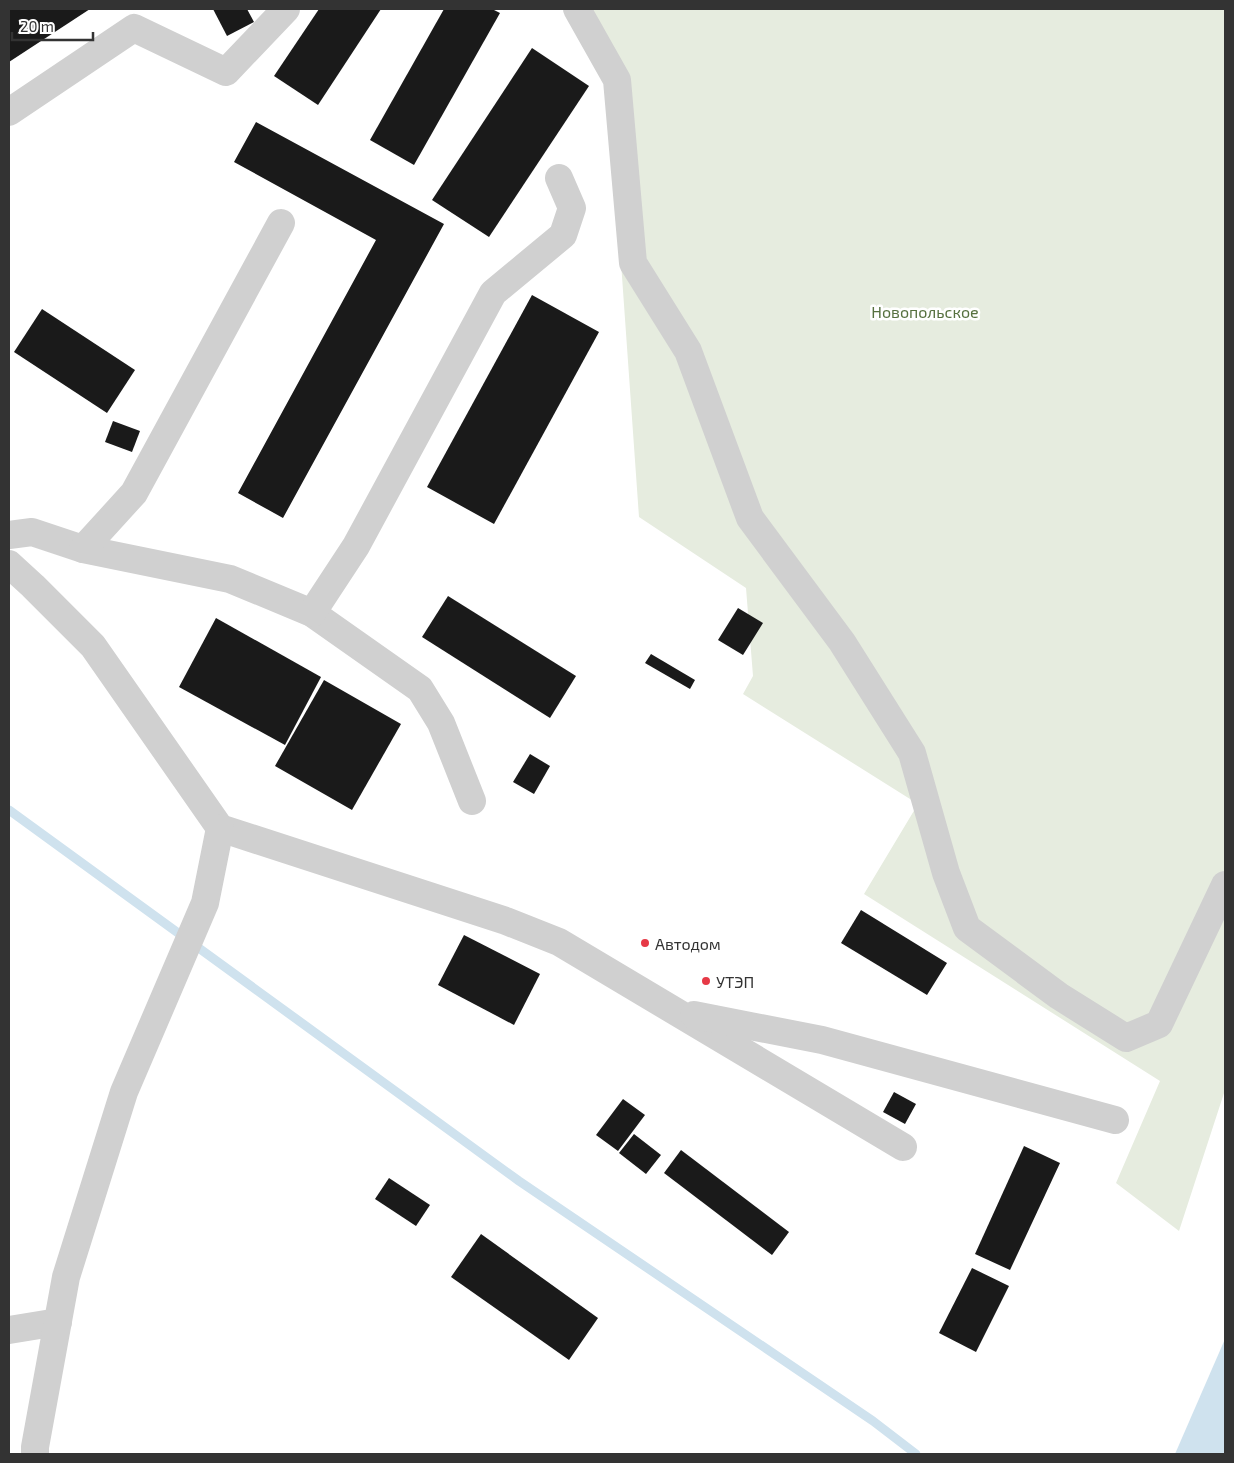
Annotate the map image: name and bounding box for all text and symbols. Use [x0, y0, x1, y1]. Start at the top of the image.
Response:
scale bar [12, 10, 94, 42]
text: 20 m [20, 17, 54, 35]
park label: Новопольское [871, 302, 979, 321]
place label: Автодом [655, 934, 721, 953]
marker: Автодом [639, 937, 651, 949]
place label: УТЭП [716, 972, 754, 991]
marker: УТЭП [700, 975, 712, 987]

